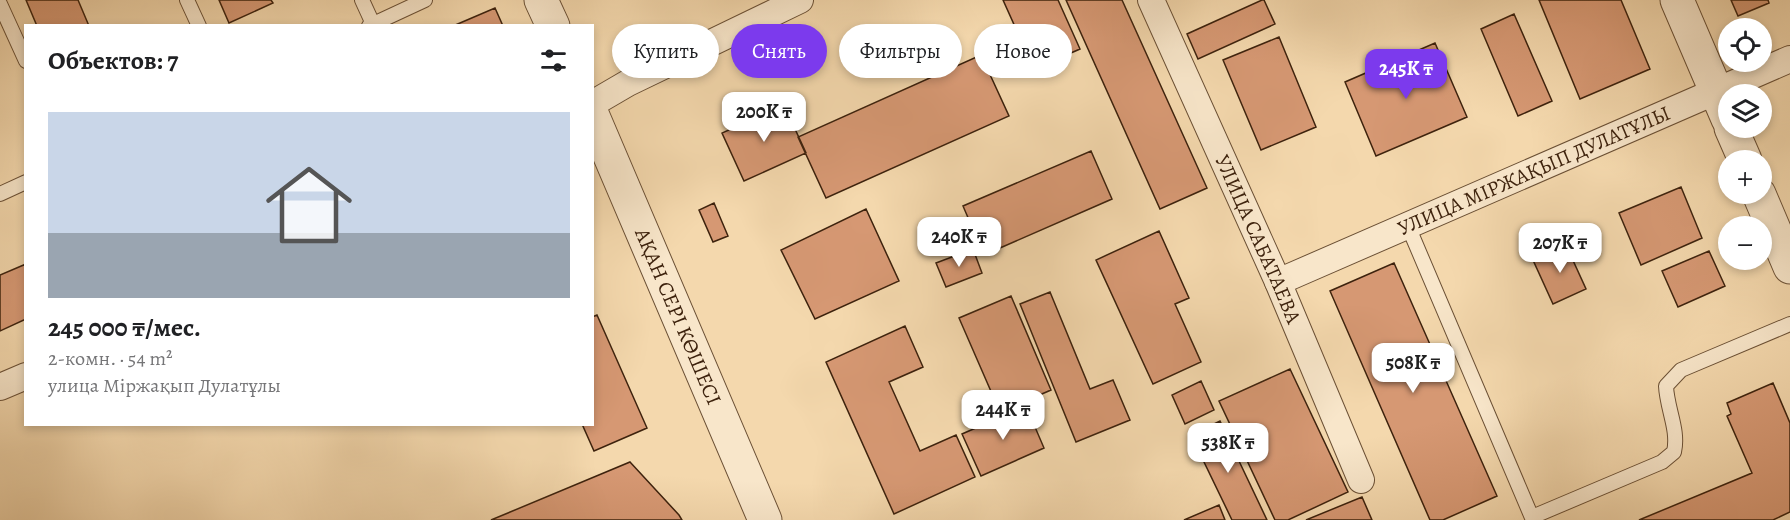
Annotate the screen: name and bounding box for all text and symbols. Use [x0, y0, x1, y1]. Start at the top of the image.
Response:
map controls [1718, 18, 1772, 270]
button: locate [1718, 18, 1772, 72]
chip: Купить [612, 24, 719, 78]
chip: Снять [731, 24, 827, 78]
chip: Фильтры [839, 24, 962, 78]
chip: Новое [974, 24, 1072, 78]
text: Объектов: 7 [48, 43, 178, 78]
icon: filters [537, 44, 570, 77]
pin: 245K ₸ [1357, 49, 1455, 100]
text: 245K ₸ [1379, 55, 1433, 82]
button: layers [1718, 84, 1772, 138]
pin: 200K ₸ [715, 92, 813, 143]
text: 200K ₸ [736, 98, 792, 125]
street label: УЛИЦА МІРЖАҚЫП ДУЛАТҰЛЫ [1393, 99, 1675, 242]
street label: УЛИЦА САБАТАЕВА [1208, 150, 1308, 329]
button: + [1718, 150, 1772, 204]
icon: home [255, 151, 363, 259]
button: − [1718, 216, 1772, 270]
pin: 240K ₸ [910, 217, 1008, 268]
street label: АҚАН СЕРІ КӨШЕСІ [628, 223, 728, 409]
text: 240K ₸ [931, 223, 987, 250]
pin: 207K ₸ [1511, 223, 1609, 274]
text: 207K ₸ [1533, 229, 1587, 256]
text: 245 000 ₸/мес. [48, 310, 201, 345]
pin: 508K ₸ [1364, 343, 1462, 394]
text: 2-комн. · 54 m² [48, 345, 173, 372]
text: 508K ₸ [1386, 349, 1440, 376]
text: улица Міржақып Дулатұлы [48, 372, 281, 399]
pin: 244K ₸ [954, 390, 1052, 441]
text: 244K ₸ [976, 396, 1030, 423]
pin: 538K ₸ [1179, 423, 1277, 474]
text: 538K ₸ [1201, 429, 1255, 456]

